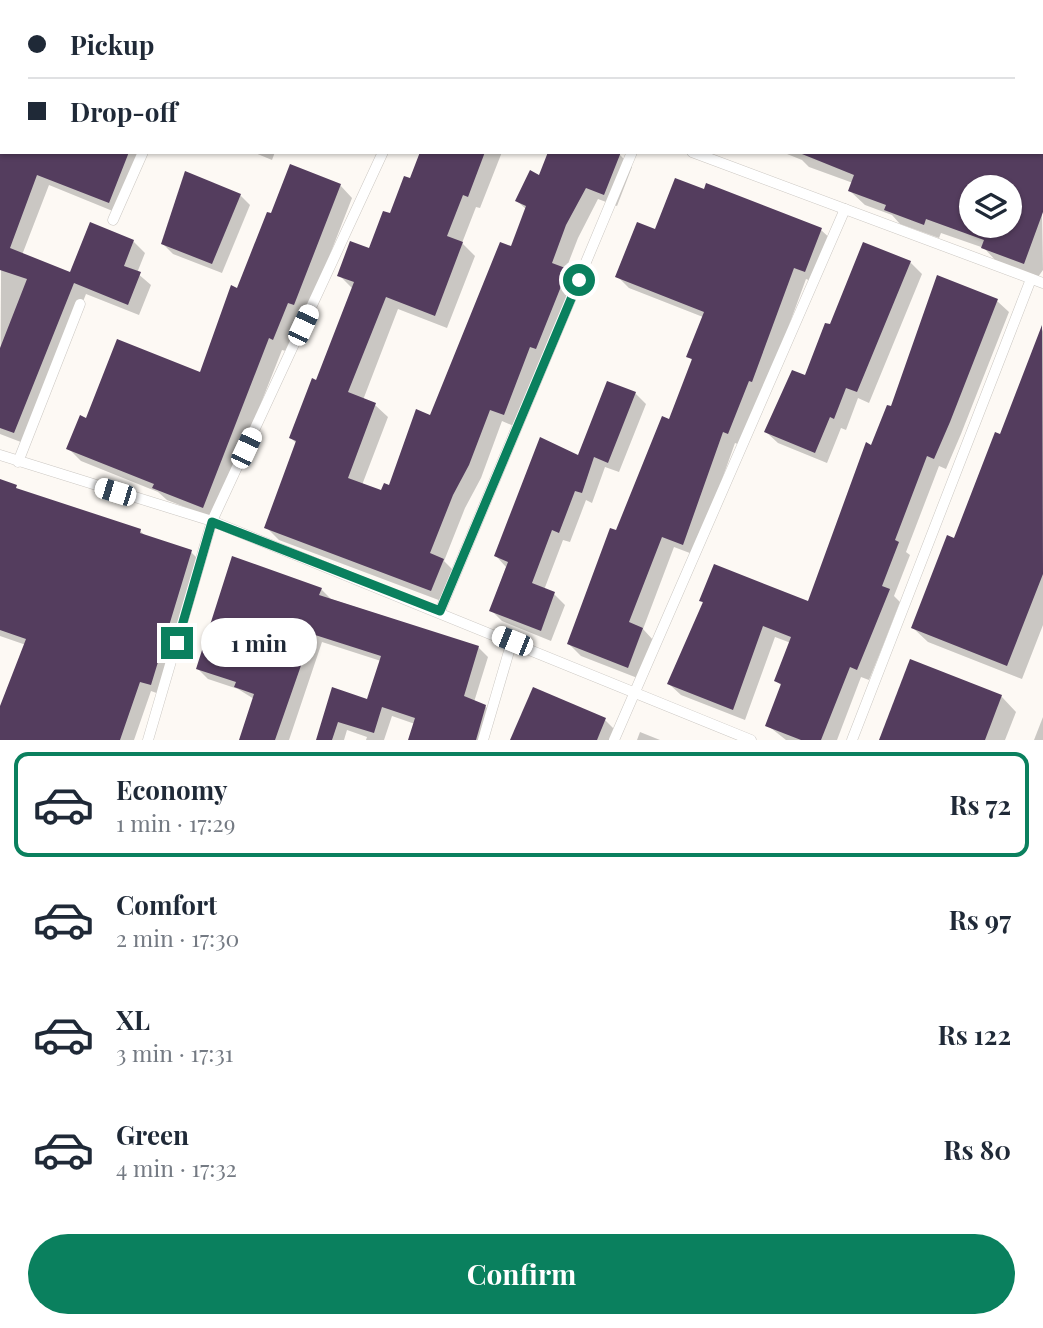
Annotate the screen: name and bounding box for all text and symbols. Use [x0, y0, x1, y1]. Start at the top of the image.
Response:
text: Pickup [70, 27, 154, 62]
text: Drop-off [70, 94, 177, 129]
map controls [959, 175, 1022, 238]
button: layers [959, 175, 1022, 238]
route start [563, 264, 595, 296]
car [285, 302, 322, 348]
car [228, 425, 265, 471]
car [92, 476, 139, 508]
callout: 1 min [202, 618, 317, 668]
car [489, 623, 536, 659]
route end [161, 627, 193, 659]
text: 1 min [231, 627, 287, 658]
text: Economy [116, 772, 227, 807]
icon: car [32, 773, 95, 836]
text: Rs 72 [950, 787, 1011, 822]
text: 1 min · 17:29 [116, 807, 235, 838]
text: Comfort [116, 887, 217, 922]
icon: car [32, 888, 95, 951]
text: Rs 97 [949, 902, 1011, 937]
text: 2 min · 17:30 [116, 922, 239, 953]
text: XL [116, 1002, 150, 1037]
icon: car [32, 1003, 95, 1066]
text: Rs 122 [938, 1017, 1011, 1052]
text: 3 min · 17:31 [116, 1037, 233, 1068]
text: Green [116, 1117, 189, 1152]
icon: car [32, 1118, 95, 1181]
text: Rs 80 [944, 1132, 1011, 1167]
text: 4 min · 17:32 [116, 1152, 237, 1183]
button: Confirm [28, 1234, 1015, 1314]

